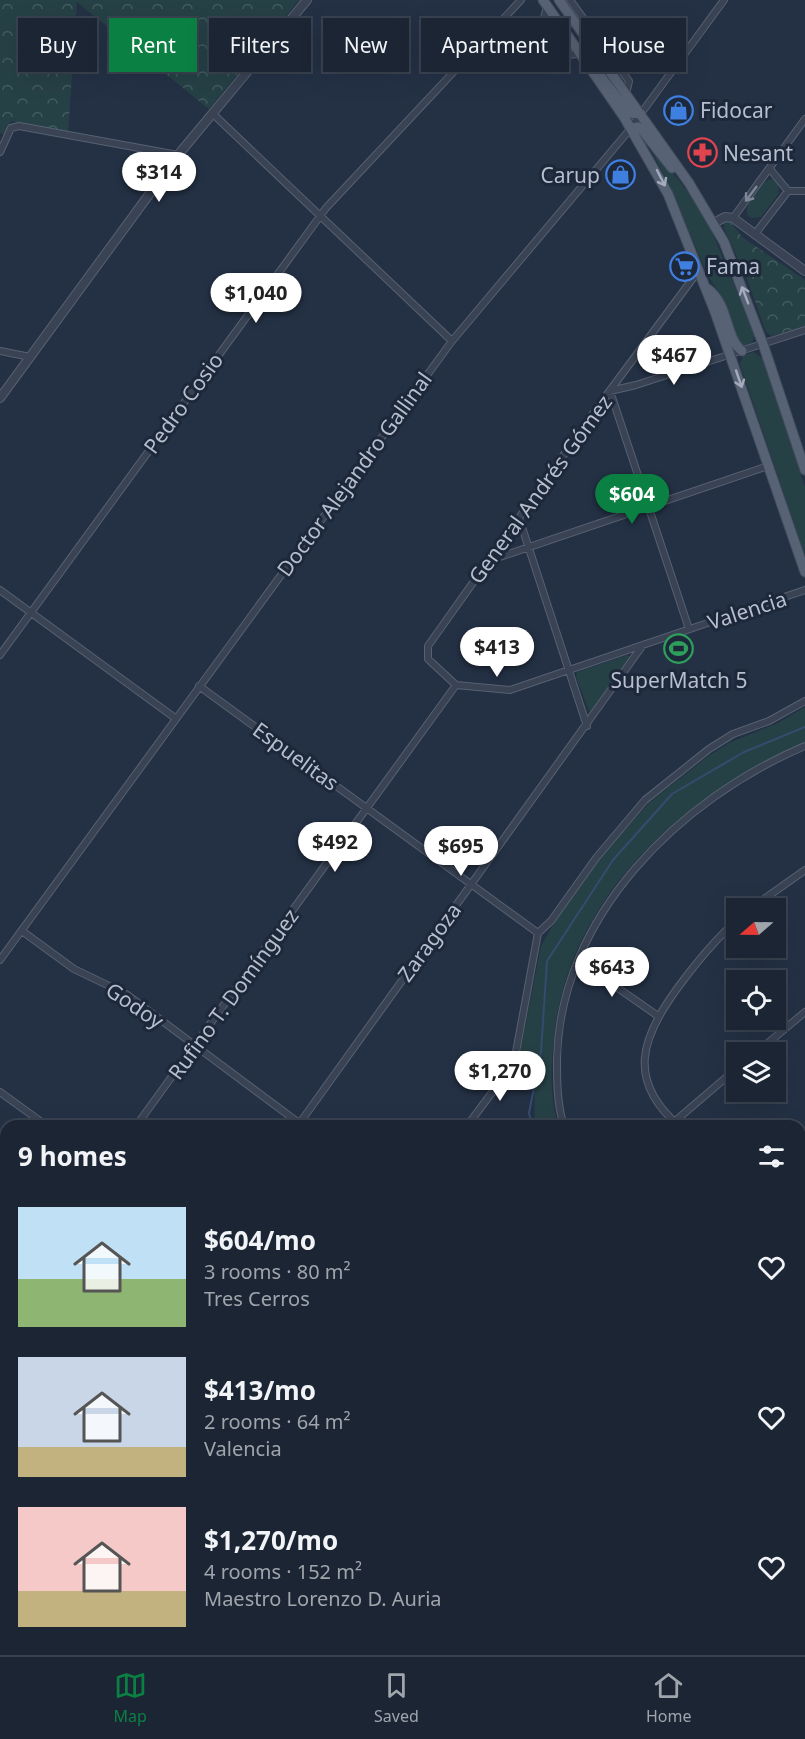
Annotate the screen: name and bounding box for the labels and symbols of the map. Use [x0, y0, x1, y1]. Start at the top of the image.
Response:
shop icon: Fidocar [663, 94, 695, 126]
place label: Fidocar [700, 96, 773, 124]
pharmacy icon: Nesant [686, 137, 718, 169]
place label: Nesant [723, 139, 794, 167]
pin: $314 [123, 152, 195, 203]
shop icon: Carup [605, 159, 637, 191]
place label: Carup [540, 161, 600, 189]
one-way arrow [655, 169, 667, 187]
one-way arrow [745, 185, 758, 201]
supermarket icon: Fama [669, 250, 701, 282]
place label: Fama [706, 252, 760, 280]
pin: $1,040 [207, 273, 305, 324]
one-way arrow [739, 286, 750, 305]
pin: $467 [638, 335, 710, 386]
street label: Pedro Cosio [137, 347, 229, 459]
street label: Doctor Alejandro Gallinal [270, 366, 438, 582]
one-way arrow [734, 369, 745, 388]
street label: General Andrés Gómez [462, 389, 618, 589]
pin: $604 [596, 474, 668, 525]
street label: Valencia [704, 584, 790, 636]
pin: $413 [461, 627, 533, 678]
sports icon: SuperMatch 5 [663, 633, 695, 665]
place label: SuperMatch 5 [611, 666, 747, 694]
street label: Espuelitas [247, 715, 345, 797]
pin: $492 [299, 822, 371, 873]
pin: $695 [425, 826, 497, 877]
street label: Zaragoza [391, 897, 467, 987]
north arrow [726, 898, 786, 958]
street label: Rufino T. Domínguez [161, 903, 305, 1085]
pin: $643 [576, 947, 648, 998]
street label: Godoy [101, 976, 170, 1035]
pin: $1,270 [451, 1051, 549, 1102]

